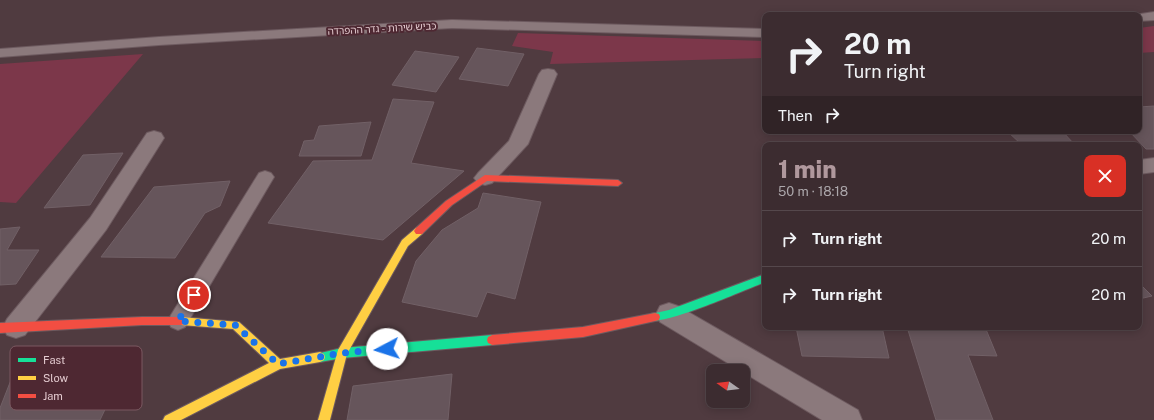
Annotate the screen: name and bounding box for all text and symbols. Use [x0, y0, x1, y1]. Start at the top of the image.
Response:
street label: כביש שירות - גדר ההפרדה [327, 19, 437, 37]
text: 20 m [844, 27, 911, 60]
icon: right [778, 28, 830, 80]
text: Turn right [844, 61, 926, 82]
icon: right [821, 104, 843, 126]
text: Then [778, 107, 813, 124]
text: 1 min [778, 155, 837, 183]
button: close [1084, 155, 1126, 197]
text: 50 m · 18:18 [778, 184, 848, 199]
icon: right [778, 228, 800, 250]
text: Turn right [812, 230, 882, 247]
text: 20 m [1091, 230, 1126, 247]
pin [177, 278, 211, 312]
icon: arrive [183, 284, 205, 306]
icon: right [778, 284, 800, 306]
text: Turn right [812, 286, 882, 303]
text: 20 m [1091, 286, 1126, 303]
position arrow [366, 328, 408, 370]
legend [10, 346, 142, 410]
text: Fast [43, 354, 65, 366]
north arrow [706, 364, 750, 408]
map controls [706, 364, 750, 408]
text: Slow [43, 372, 69, 384]
text: Jam [43, 390, 63, 402]

